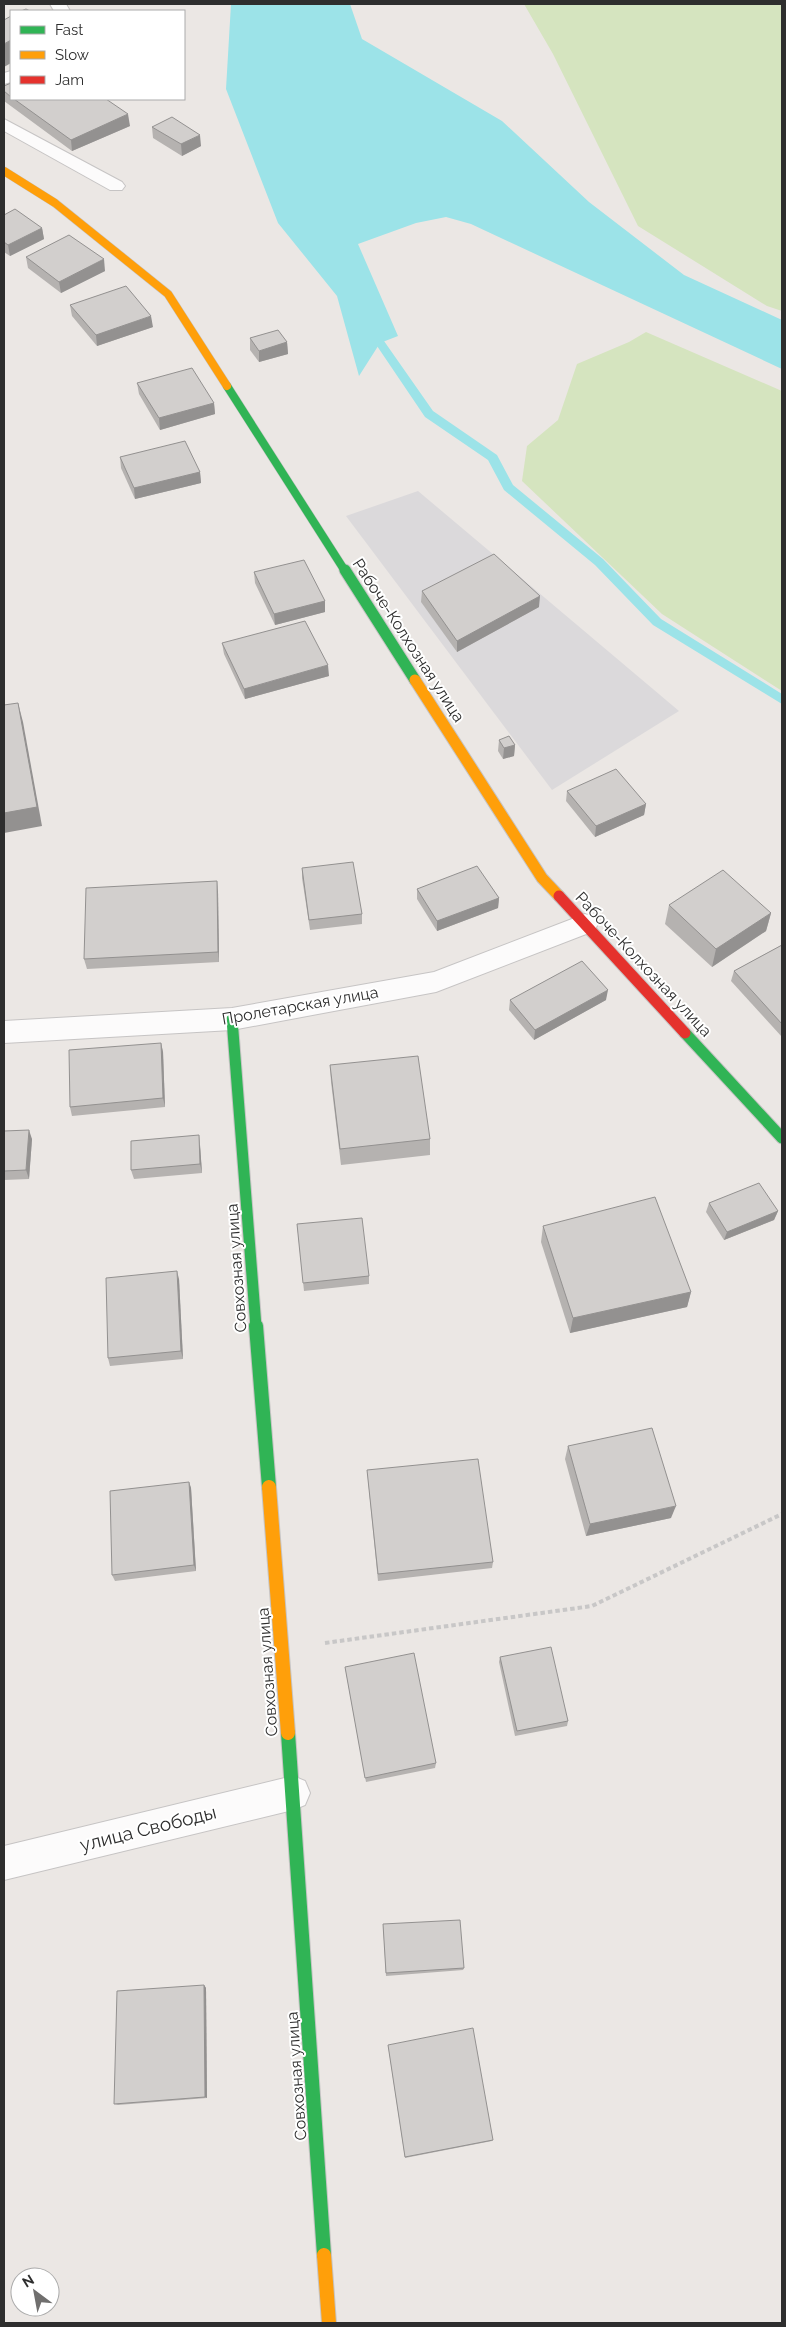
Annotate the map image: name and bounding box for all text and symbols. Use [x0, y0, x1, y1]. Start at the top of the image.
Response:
legend [10, 10, 185, 100]
text: Fast [55, 21, 83, 39]
text: Slow [55, 46, 89, 64]
text: Jam [55, 71, 84, 89]
street label: Рабоче-Колхозная улица [349, 555, 468, 725]
street label: Рабоче-Колхозная улица [572, 888, 716, 1041]
street label: Пролетарская улица [220, 982, 380, 1029]
street label: Совхозная улица [223, 1203, 250, 1333]
street label: Совхозная улица [254, 1607, 281, 1737]
street label: улица Свободы [77, 1800, 219, 1856]
street label: Совхозная улица [283, 2011, 310, 2141]
north arrow [10, 2267, 60, 2317]
text: N [19, 2271, 37, 2291]

